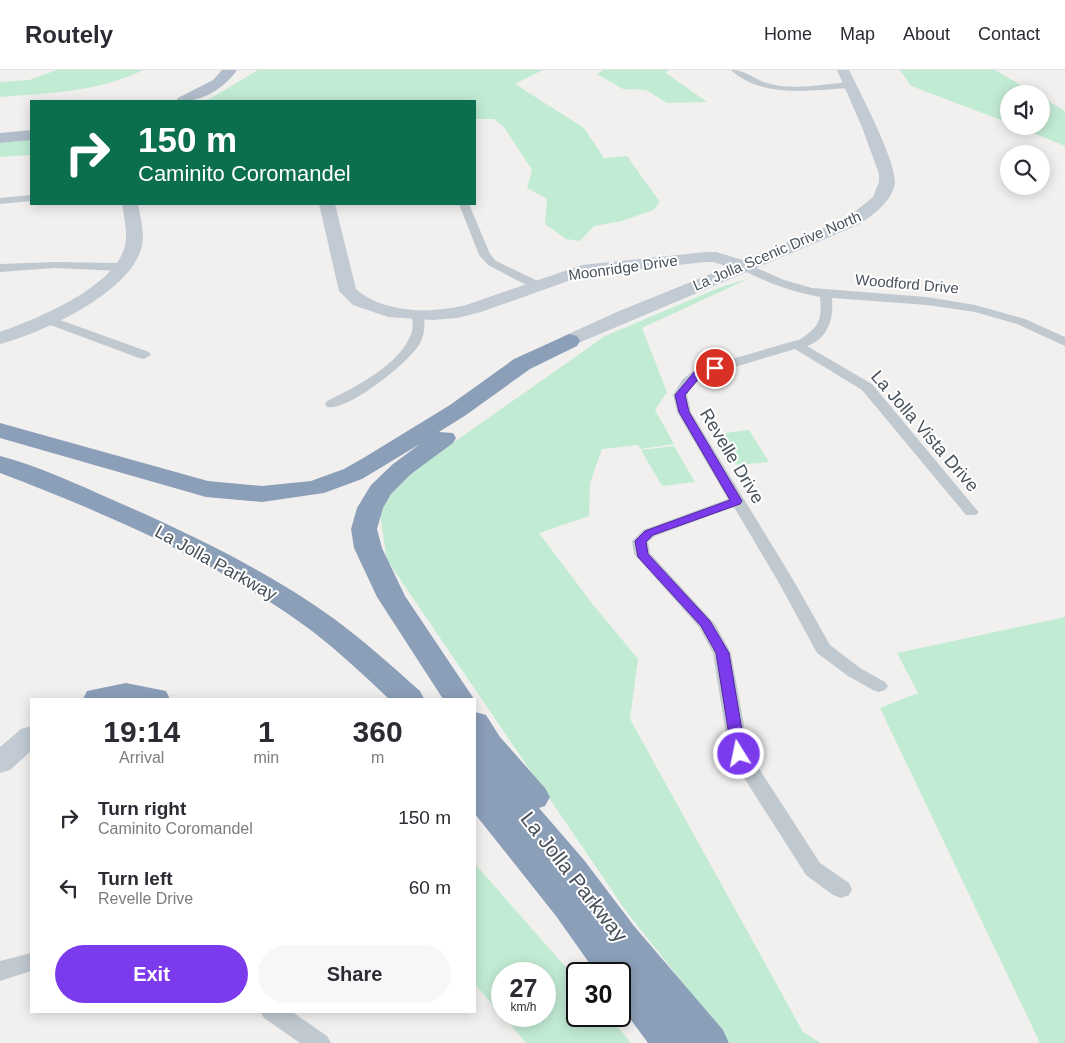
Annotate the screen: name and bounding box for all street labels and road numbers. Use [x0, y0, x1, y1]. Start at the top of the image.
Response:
street label: La Jolla Scenic Drive North [690, 207, 863, 294]
street label: Moonridge Drive [567, 251, 679, 284]
street label: Woodford Drive [855, 271, 960, 296]
street label: La Jolla Vista Drive [867, 366, 983, 496]
street label: Revelle Drive [696, 405, 768, 507]
street label: La Jolla Parkway [152, 521, 280, 605]
street label: La Jolla Parkway [516, 807, 633, 947]

